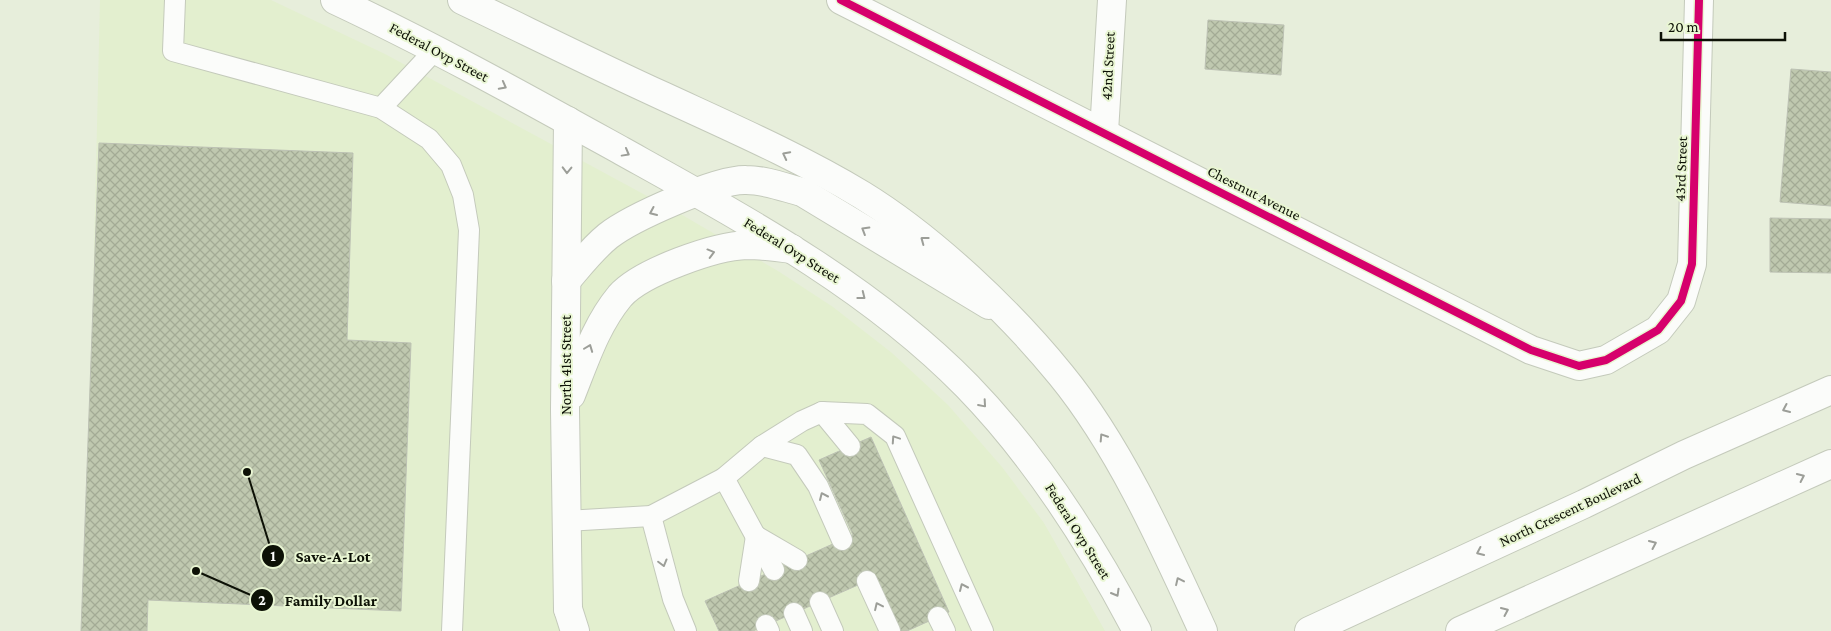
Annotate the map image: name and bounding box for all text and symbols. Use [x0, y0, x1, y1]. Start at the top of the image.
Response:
scale bar [1661, 10, 1785, 42]
street label: Federal Ovp Street [386, 19, 492, 86]
text: 20 m [1668, 19, 1699, 35]
street label: 42nd Street [1098, 30, 1118, 101]
one-way arrow [497, 80, 506, 90]
street label: 43rd Street [1672, 135, 1690, 202]
one-way arrow [620, 147, 629, 157]
one-way arrow [783, 151, 792, 161]
street label: Chestnut Avenue [1205, 163, 1304, 224]
one-way arrow [562, 166, 572, 174]
one-way arrow [649, 205, 658, 216]
street label: Federal Ovp Street [741, 214, 844, 287]
one-way arrow [861, 227, 870, 237]
one-way arrow [921, 238, 930, 246]
one-way arrow [706, 248, 714, 258]
one-way arrow [856, 290, 865, 298]
street label: North 41st Street [558, 314, 574, 415]
one-way arrow [584, 345, 594, 353]
one-way arrow [977, 398, 986, 407]
one-way arrow [1782, 402, 1791, 413]
one-way arrow [1100, 434, 1109, 443]
one-way arrow [892, 435, 902, 444]
street label: North Crescent Boulevard [1497, 470, 1643, 550]
one-way arrow [1796, 473, 1805, 484]
street label: Federal Ovp Street [1041, 480, 1114, 583]
one-way arrow [818, 492, 829, 501]
callout: Save-A-Lot [260, 540, 381, 571]
one-way arrow [1648, 540, 1657, 551]
one-way arrow [1477, 545, 1486, 555]
text: 1 [270, 548, 276, 564]
text: Save-A-Lot [295, 548, 371, 565]
one-way arrow [658, 558, 668, 566]
one-way arrow [1175, 577, 1185, 586]
one-way arrow [959, 583, 970, 592]
callout: Family Dollar [249, 585, 387, 616]
one-way arrow [1110, 587, 1120, 596]
text: 2 [258, 592, 266, 608]
text: Family Dollar [285, 592, 378, 609]
one-way arrow [874, 602, 885, 611]
one-way arrow [1500, 607, 1509, 617]

